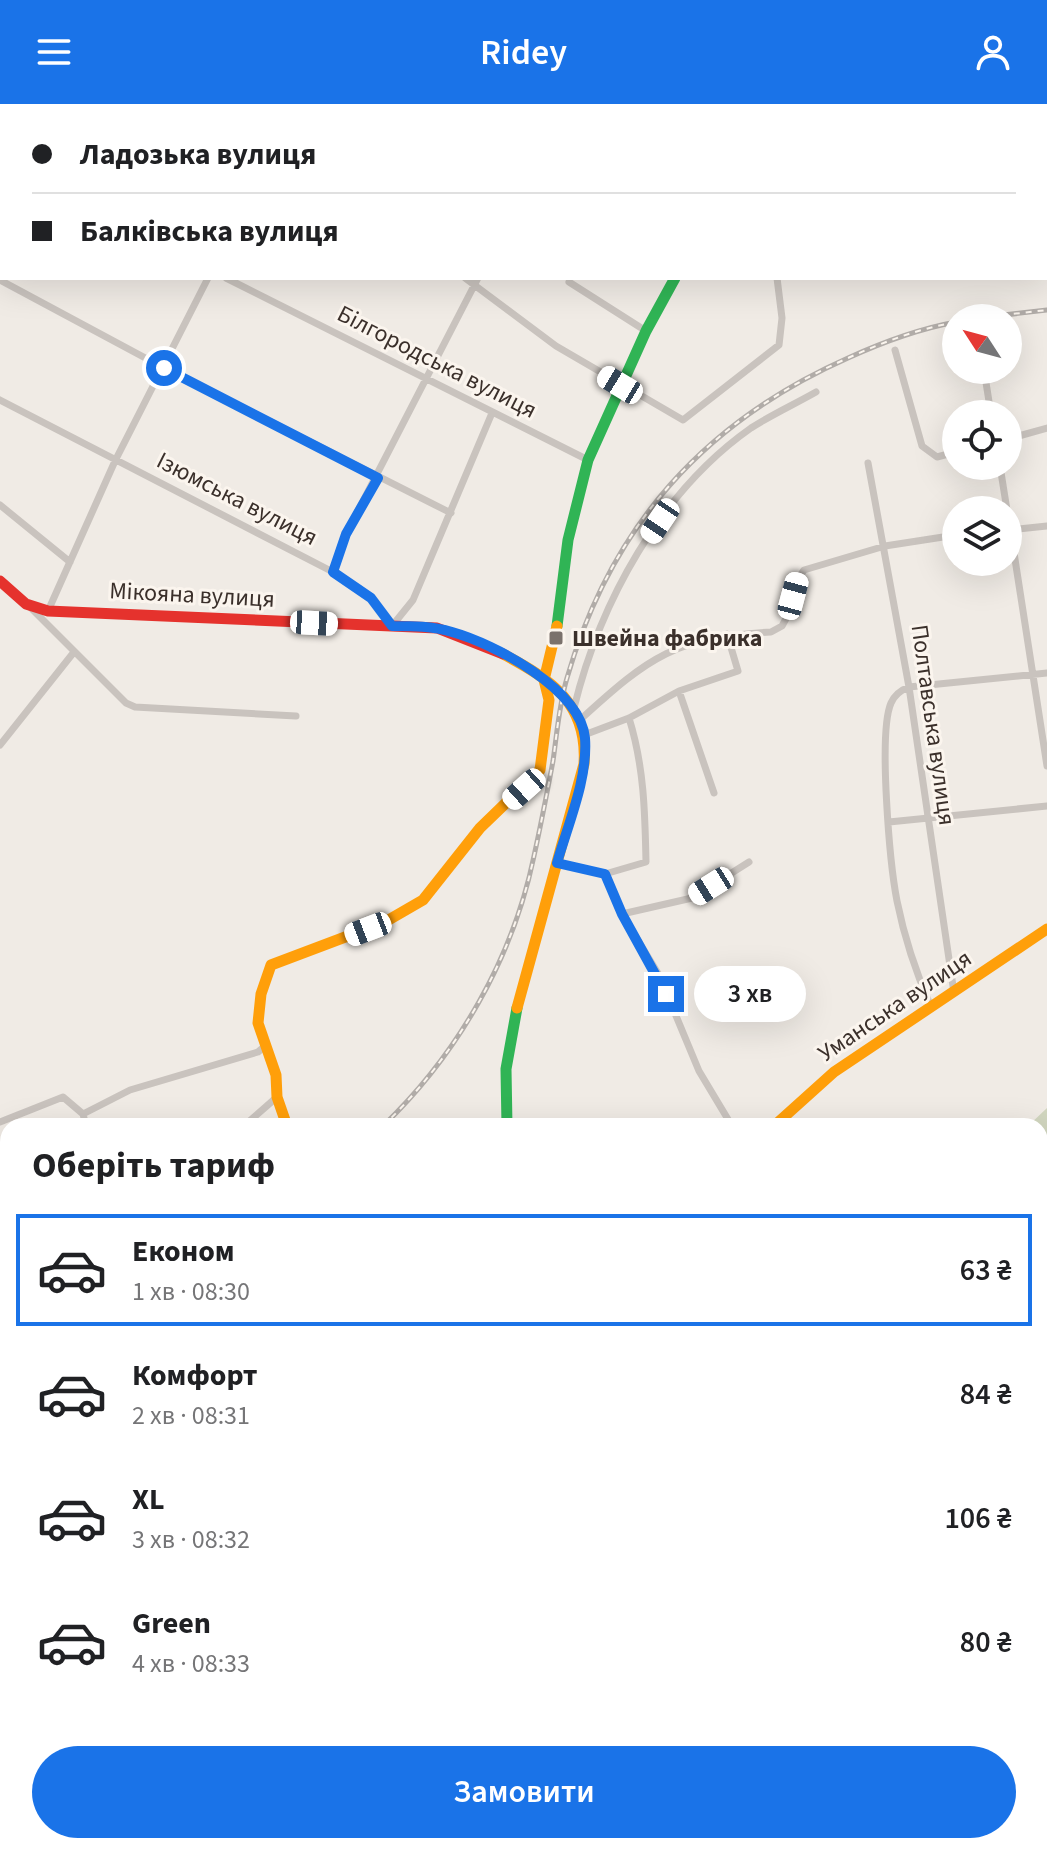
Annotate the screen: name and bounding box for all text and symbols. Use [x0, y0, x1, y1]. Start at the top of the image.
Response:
text: Ridey [480, 27, 567, 78]
icon: menu [32, 30, 76, 74]
icon: person [971, 30, 1015, 74]
text: Ладозька вулиця [80, 133, 316, 176]
text: Балківська вулиця [80, 210, 339, 253]
street label: Білгородська вулиця [331, 296, 543, 428]
north arrow [942, 304, 1022, 384]
map controls [942, 304, 1022, 576]
route start [146, 350, 182, 386]
car [593, 362, 647, 408]
button: locate [942, 400, 1022, 480]
street label: Ізюмська вулиця [150, 443, 324, 555]
car [637, 494, 683, 548]
button: layers [942, 496, 1022, 576]
car [775, 570, 811, 622]
street label: Мікояна вулиця [108, 573, 276, 617]
car [289, 610, 339, 636]
place label: Швейна фабрика [572, 621, 762, 656]
street label: Полтавська вулиця [902, 622, 964, 828]
marker: Швейна фабрика [547, 629, 565, 647]
car [498, 764, 550, 814]
car [684, 863, 738, 909]
car [341, 909, 395, 949]
street label: Уманська вулиця [811, 941, 979, 1071]
callout: 3 хв [694, 966, 806, 1022]
text: 3 хв [728, 975, 772, 1012]
route end [648, 976, 684, 1012]
text: Оберіть тариф [32, 1140, 275, 1191]
text: Економ [132, 1230, 235, 1273]
icon: car [36, 1234, 108, 1306]
text: 63 ₴ [960, 1249, 1012, 1292]
text: 1 хв · 08:30 [132, 1273, 250, 1310]
text: Комфорт [132, 1354, 258, 1397]
icon: car [36, 1358, 108, 1430]
text: 84 ₴ [960, 1373, 1012, 1416]
text: 2 хв · 08:31 [132, 1397, 250, 1434]
text: XL [132, 1478, 165, 1521]
icon: car [36, 1482, 108, 1554]
text: 106 ₴ [944, 1497, 1012, 1540]
text: 3 хв · 08:32 [132, 1521, 250, 1558]
text: Green [132, 1602, 211, 1645]
icon: car [36, 1606, 108, 1678]
text: 80 ₴ [960, 1621, 1012, 1664]
text: 4 хв · 08:33 [132, 1645, 250, 1682]
button: Замовити [32, 1746, 1016, 1838]

